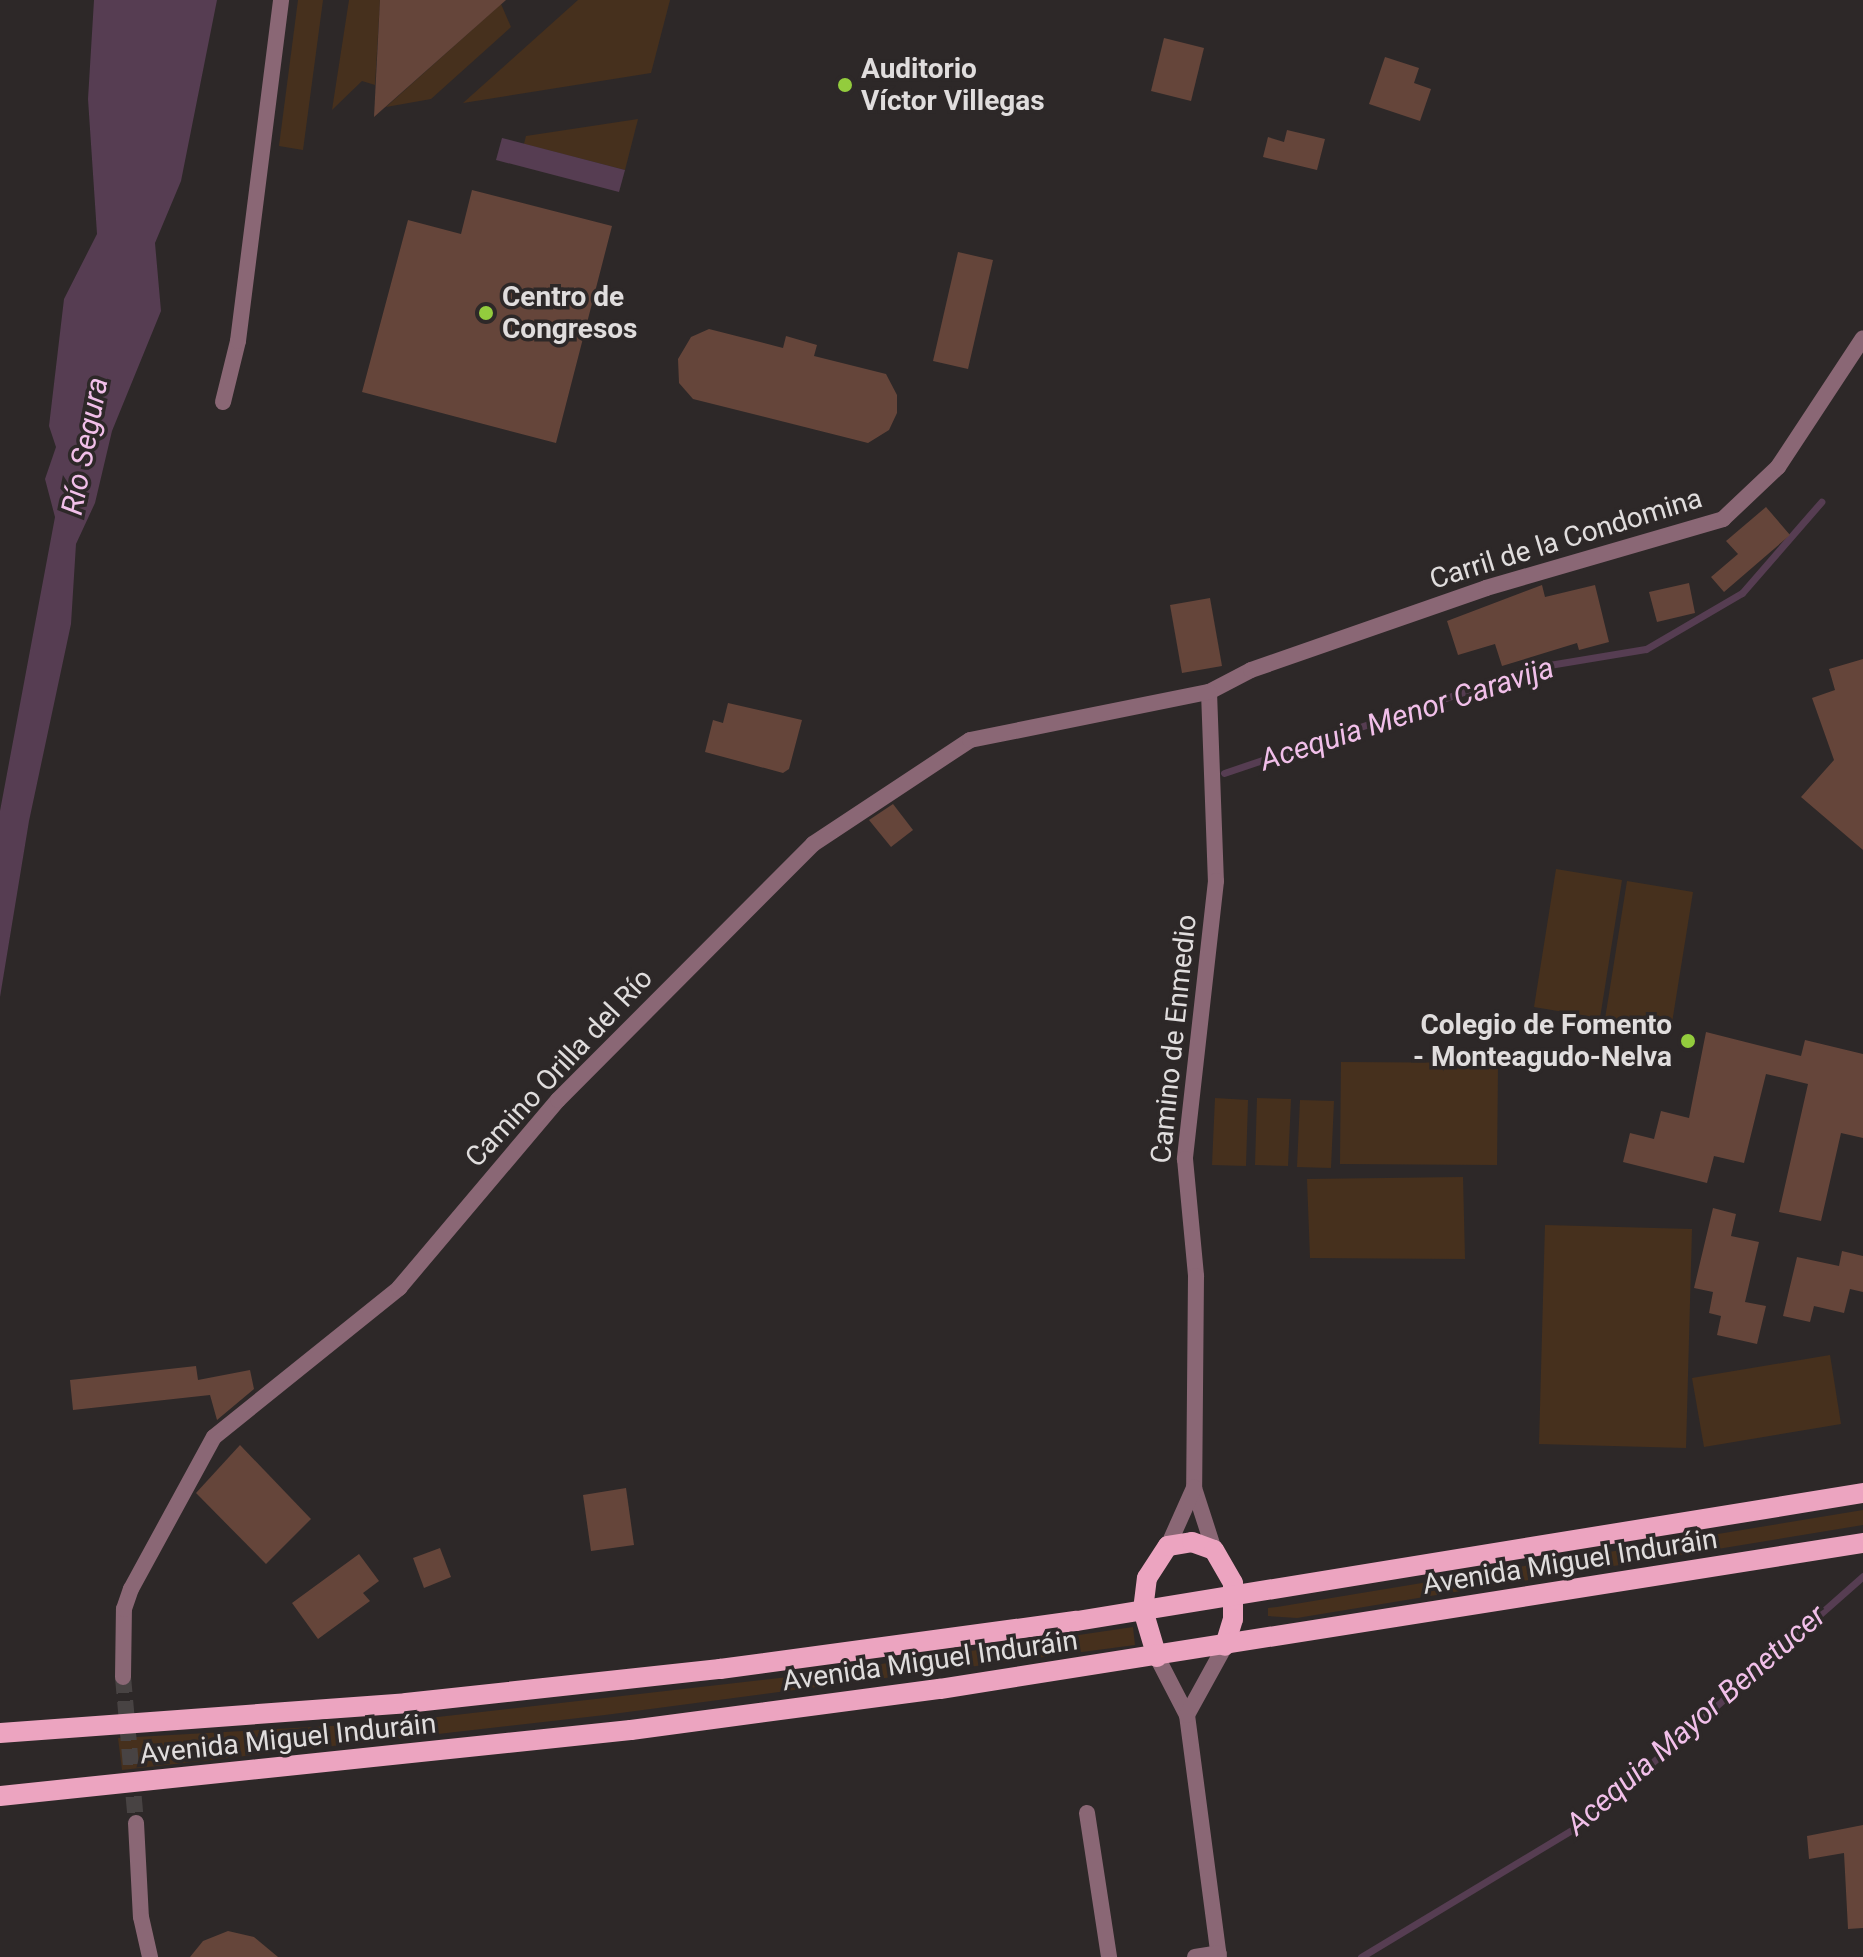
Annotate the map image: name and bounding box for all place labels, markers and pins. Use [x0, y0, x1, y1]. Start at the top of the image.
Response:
place label: Auditorio Víctor Villegas [861, 52, 1045, 118]
marker: Auditorio Víctor Villegas [836, 76, 854, 94]
place label: Centro de Congresos [502, 280, 638, 346]
marker: Centro de Congresos [477, 304, 495, 322]
place label: Colegio de Fomento - Monteagudo-Nelva [1413, 1008, 1672, 1074]
marker: Colegio de Fomento - Monteagudo-Nelva [1679, 1032, 1697, 1050]

